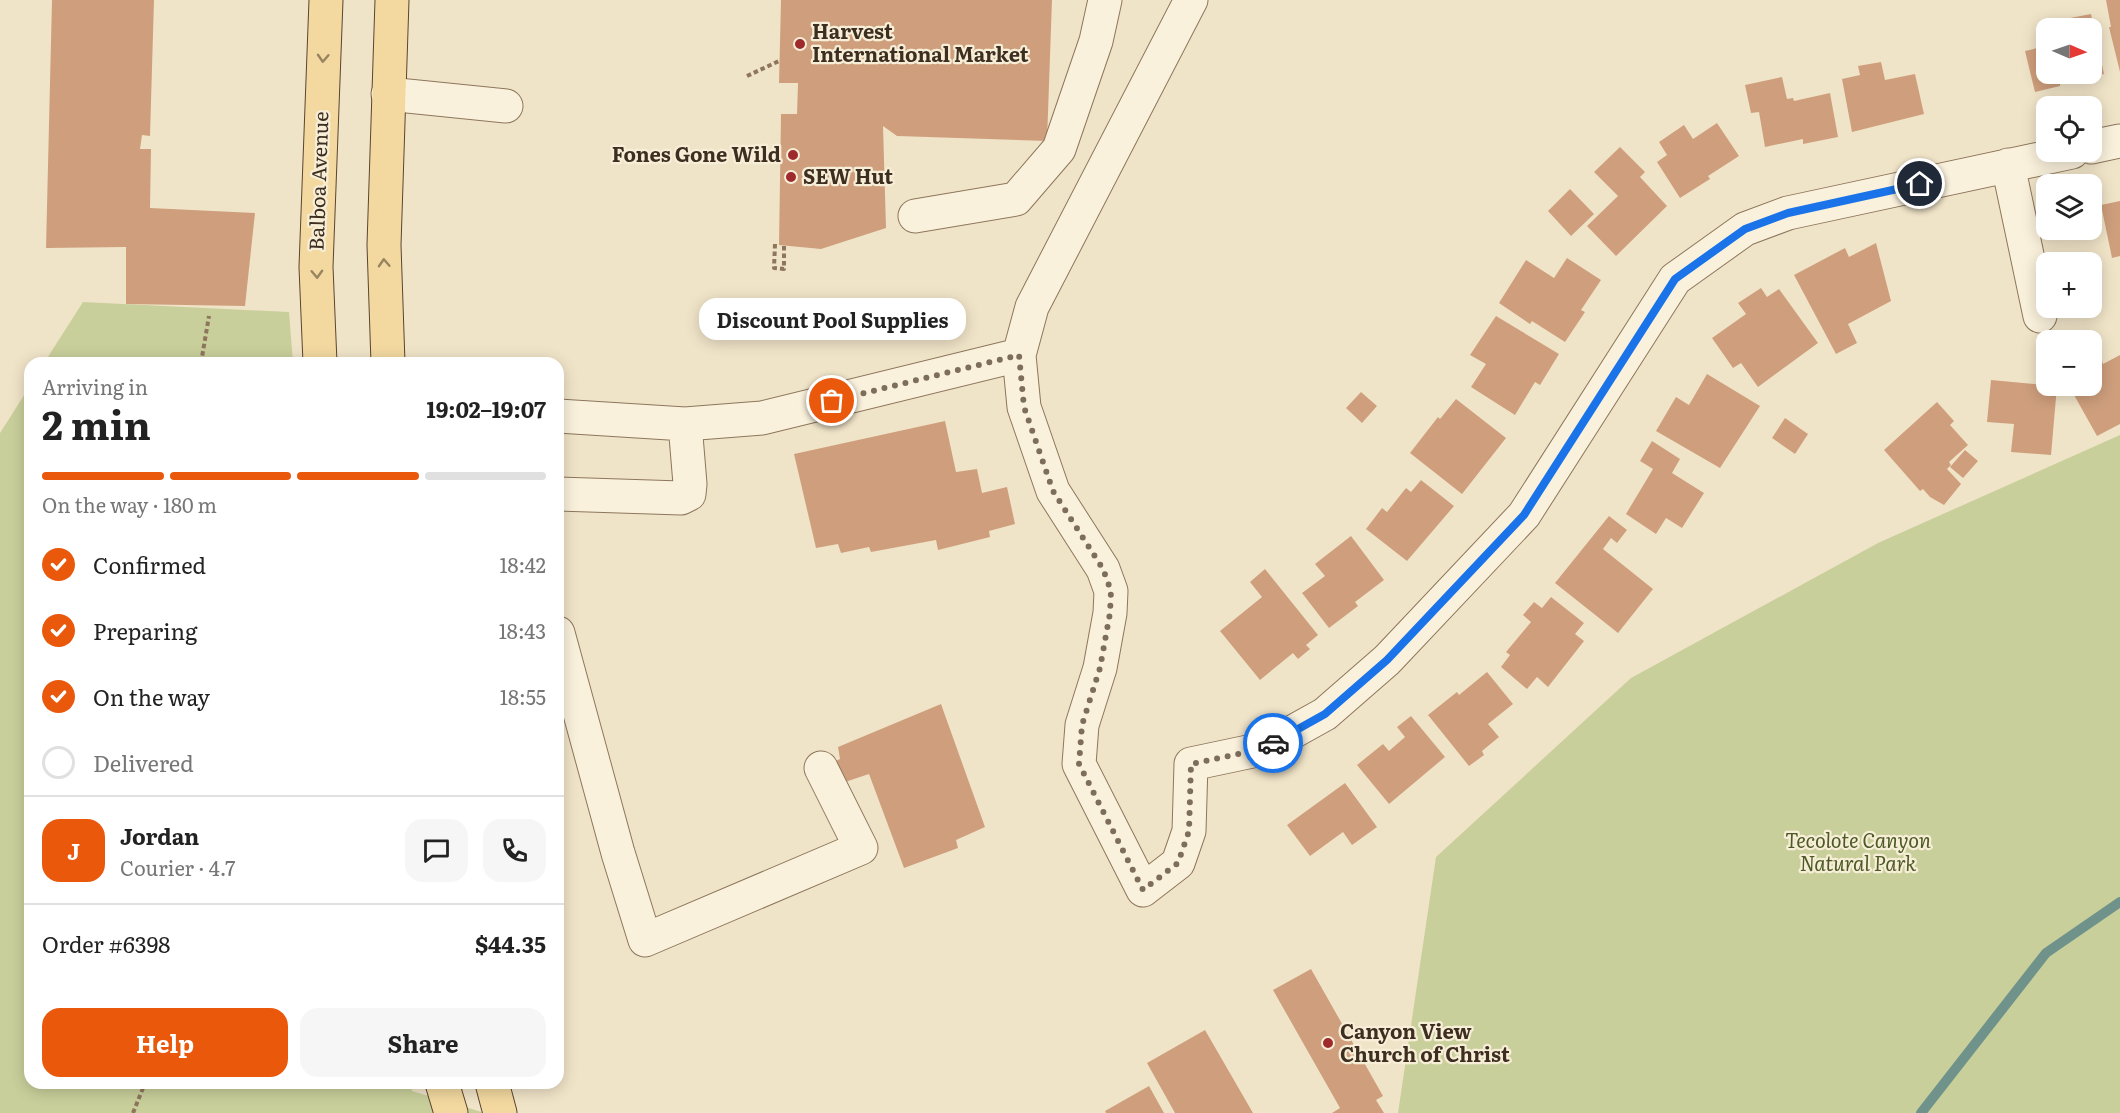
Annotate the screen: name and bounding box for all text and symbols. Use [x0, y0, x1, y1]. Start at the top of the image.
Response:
place label: Harvest International Market [812, 15, 1029, 68]
north arrow [2036, 18, 2102, 84]
map controls [2036, 18, 2102, 396]
marker: Harvest International Market [793, 37, 807, 51]
one-way arrow [317, 54, 330, 63]
button: locate [2036, 96, 2102, 162]
street label: Balboa Avenue [300, 111, 334, 251]
place label: Fones Gone Wild [612, 138, 781, 168]
marker: Fones Gone Wild [786, 148, 800, 162]
pin [1894, 158, 1945, 209]
place label: SEW Hut [803, 160, 893, 190]
icon: home [1903, 167, 1936, 200]
marker: SEW Hut [784, 170, 798, 184]
button: layers [2036, 174, 2102, 240]
button: + [2036, 252, 2102, 318]
one-way arrow [378, 258, 391, 267]
one-way arrow [310, 270, 323, 279]
callout: Discount Pool Supplies [698, 299, 966, 341]
text: Discount Pool Supplies [717, 304, 948, 334]
button: − [2036, 330, 2102, 396]
text: Arriving in [42, 371, 148, 401]
pin [806, 375, 857, 426]
icon: bag [815, 384, 848, 417]
text: 19:02–19:07 [427, 392, 546, 425]
text: 2 min [42, 394, 151, 452]
text: On the way · 180 m [42, 489, 217, 519]
icon: check [42, 548, 75, 581]
text: Confirmed [93, 548, 206, 581]
text: 18:42 [499, 549, 546, 579]
icon: check [42, 614, 75, 647]
text: Preparing [93, 614, 197, 647]
text: 18:43 [499, 615, 546, 645]
icon: check [42, 680, 75, 713]
text: On the way [93, 680, 210, 713]
text: 18:55 [500, 681, 546, 711]
courier [1243, 713, 1303, 773]
icon: car [1257, 727, 1290, 760]
text: Delivered [93, 746, 194, 779]
text: Jordan [120, 819, 199, 852]
button: chat [405, 819, 468, 882]
button: phone [483, 819, 546, 882]
park label: Tecolote Canyon Natural Park [1785, 824, 1931, 877]
text: J [67, 834, 80, 867]
text: Courier · 4.7 [120, 852, 235, 882]
text: Order #6398 [42, 927, 170, 960]
text: $44.35 [475, 927, 546, 960]
button: Help [42, 1008, 288, 1077]
button: Share [300, 1008, 546, 1077]
place label: Canyon View Church of Christ [1340, 1015, 1510, 1068]
marker: Canyon View Church of Christ [1321, 1036, 1335, 1050]

